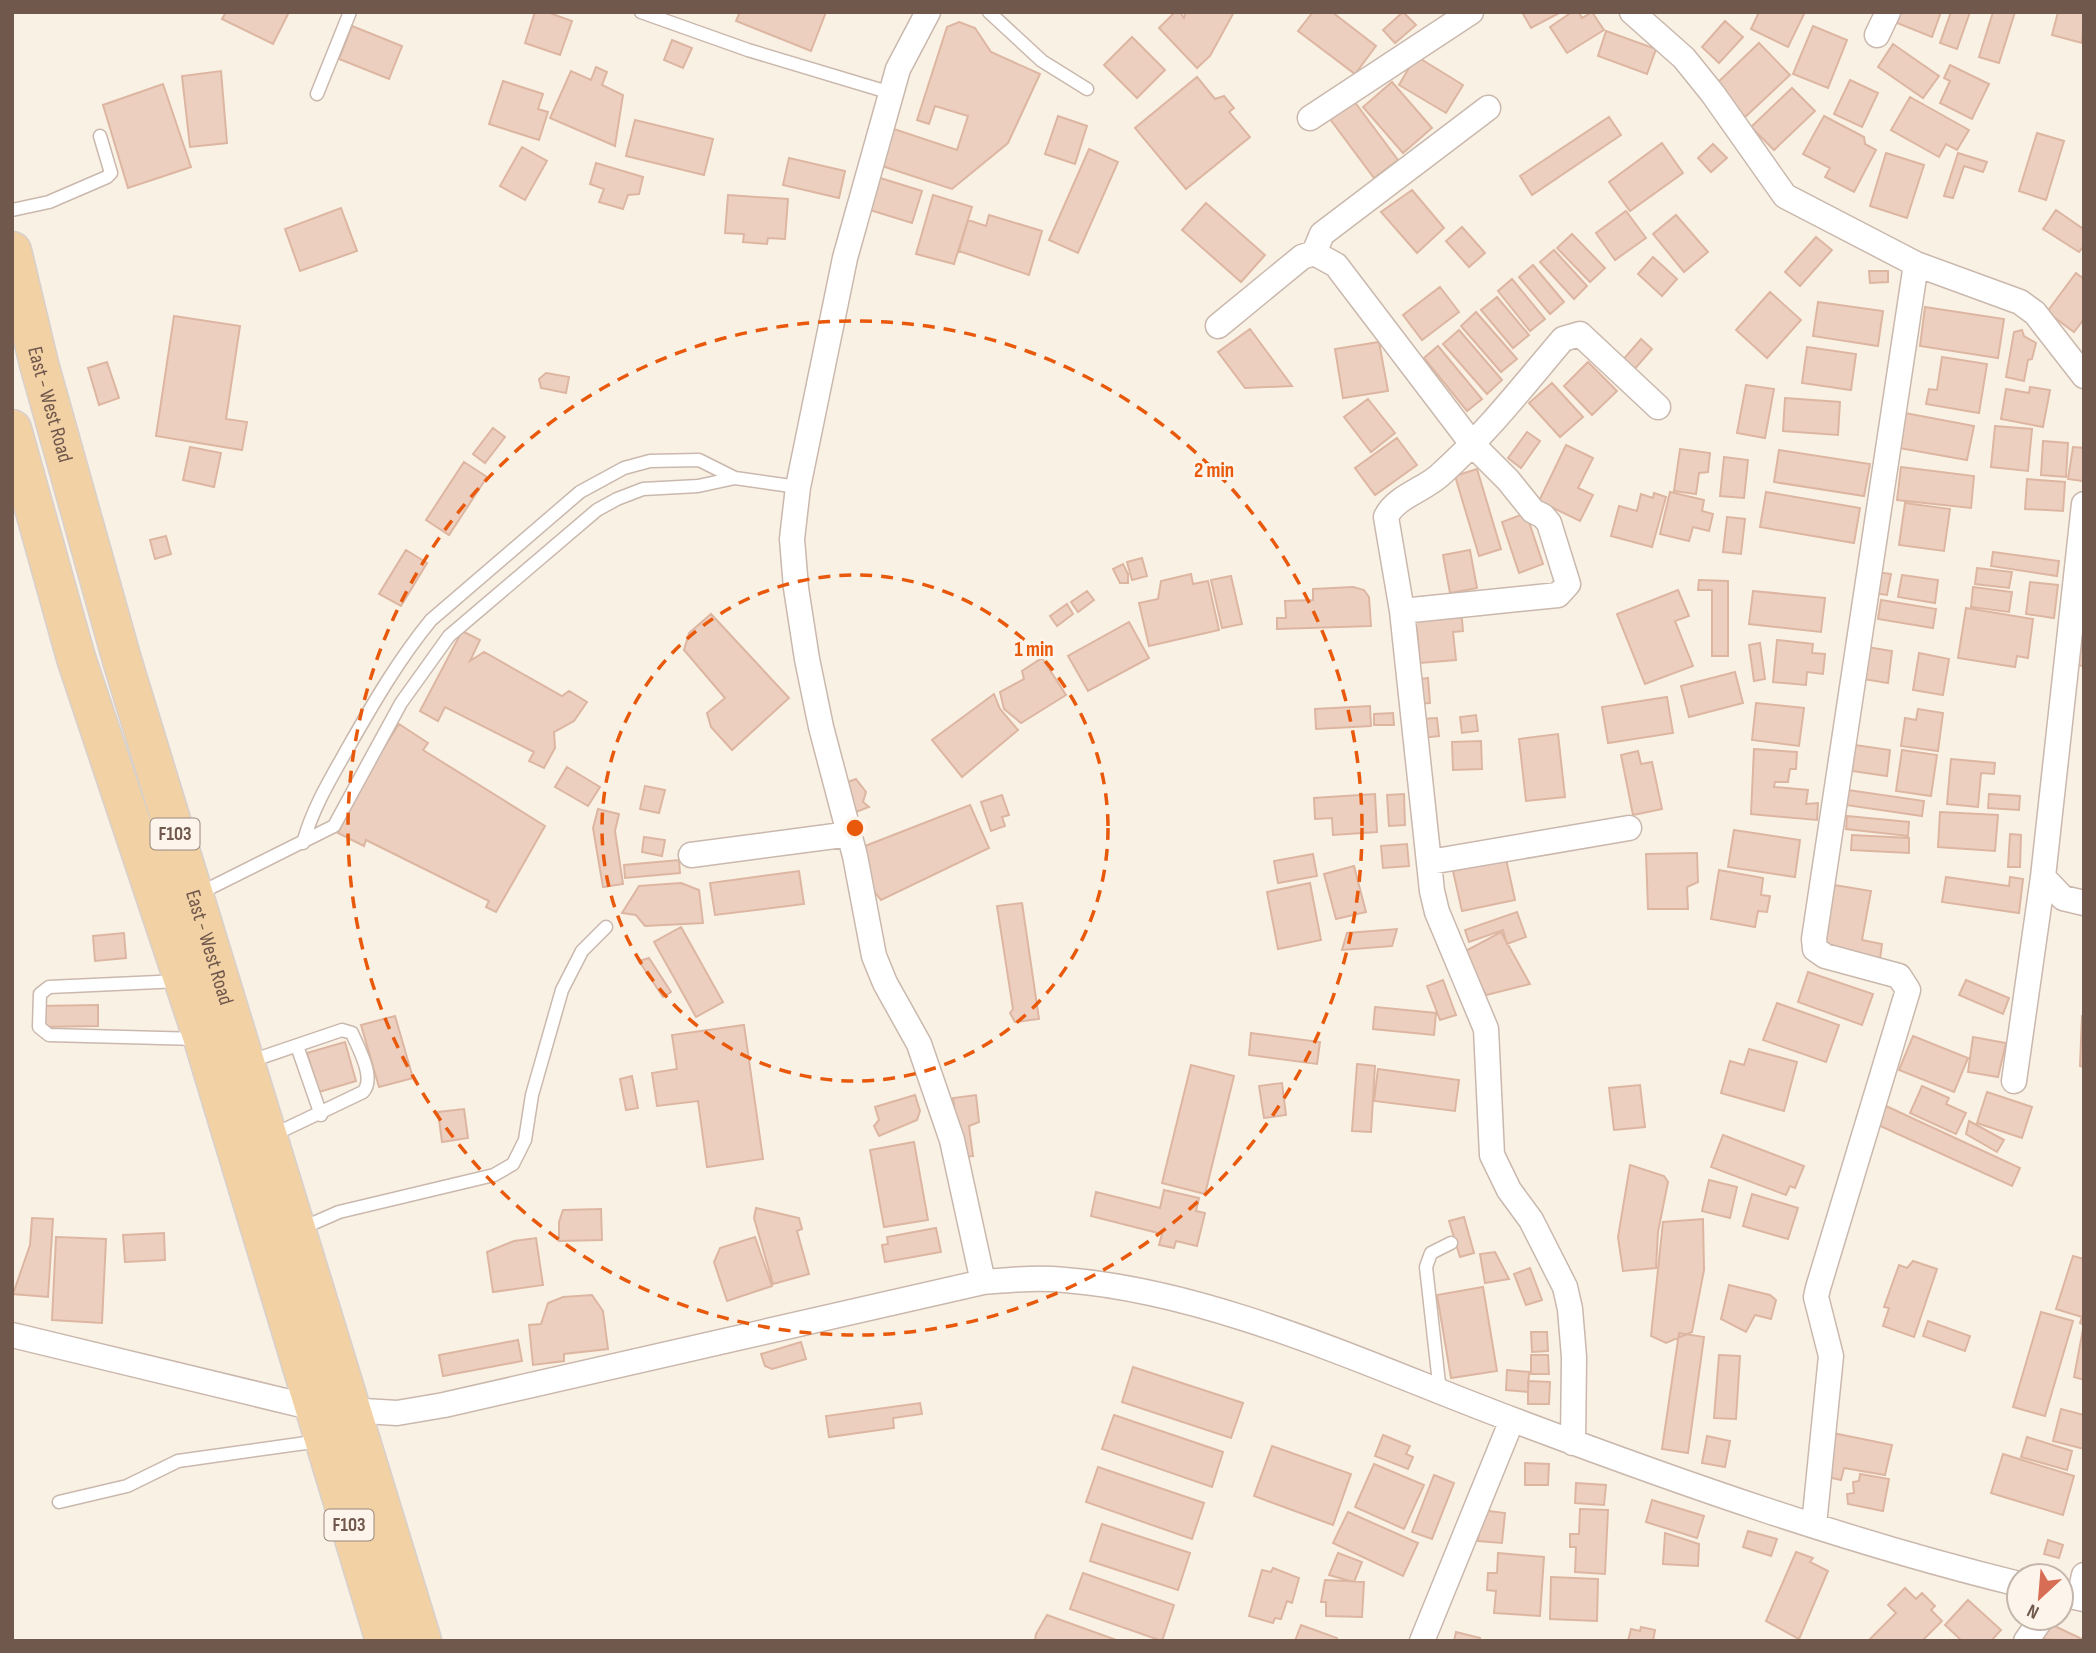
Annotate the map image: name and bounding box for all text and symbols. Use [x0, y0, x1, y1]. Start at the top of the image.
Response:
street label: East - West Road [23, 344, 78, 465]
text: 2 min [1194, 458, 1234, 483]
text: 1 min [1014, 637, 1054, 662]
centre of rings [843, 816, 867, 840]
road number: F103 [150, 818, 200, 849]
street label: East - West Road [181, 887, 239, 1008]
road number: F103 [324, 1510, 374, 1540]
north arrow [2005, 1562, 2075, 1632]
text: N [2024, 1598, 2043, 1623]

